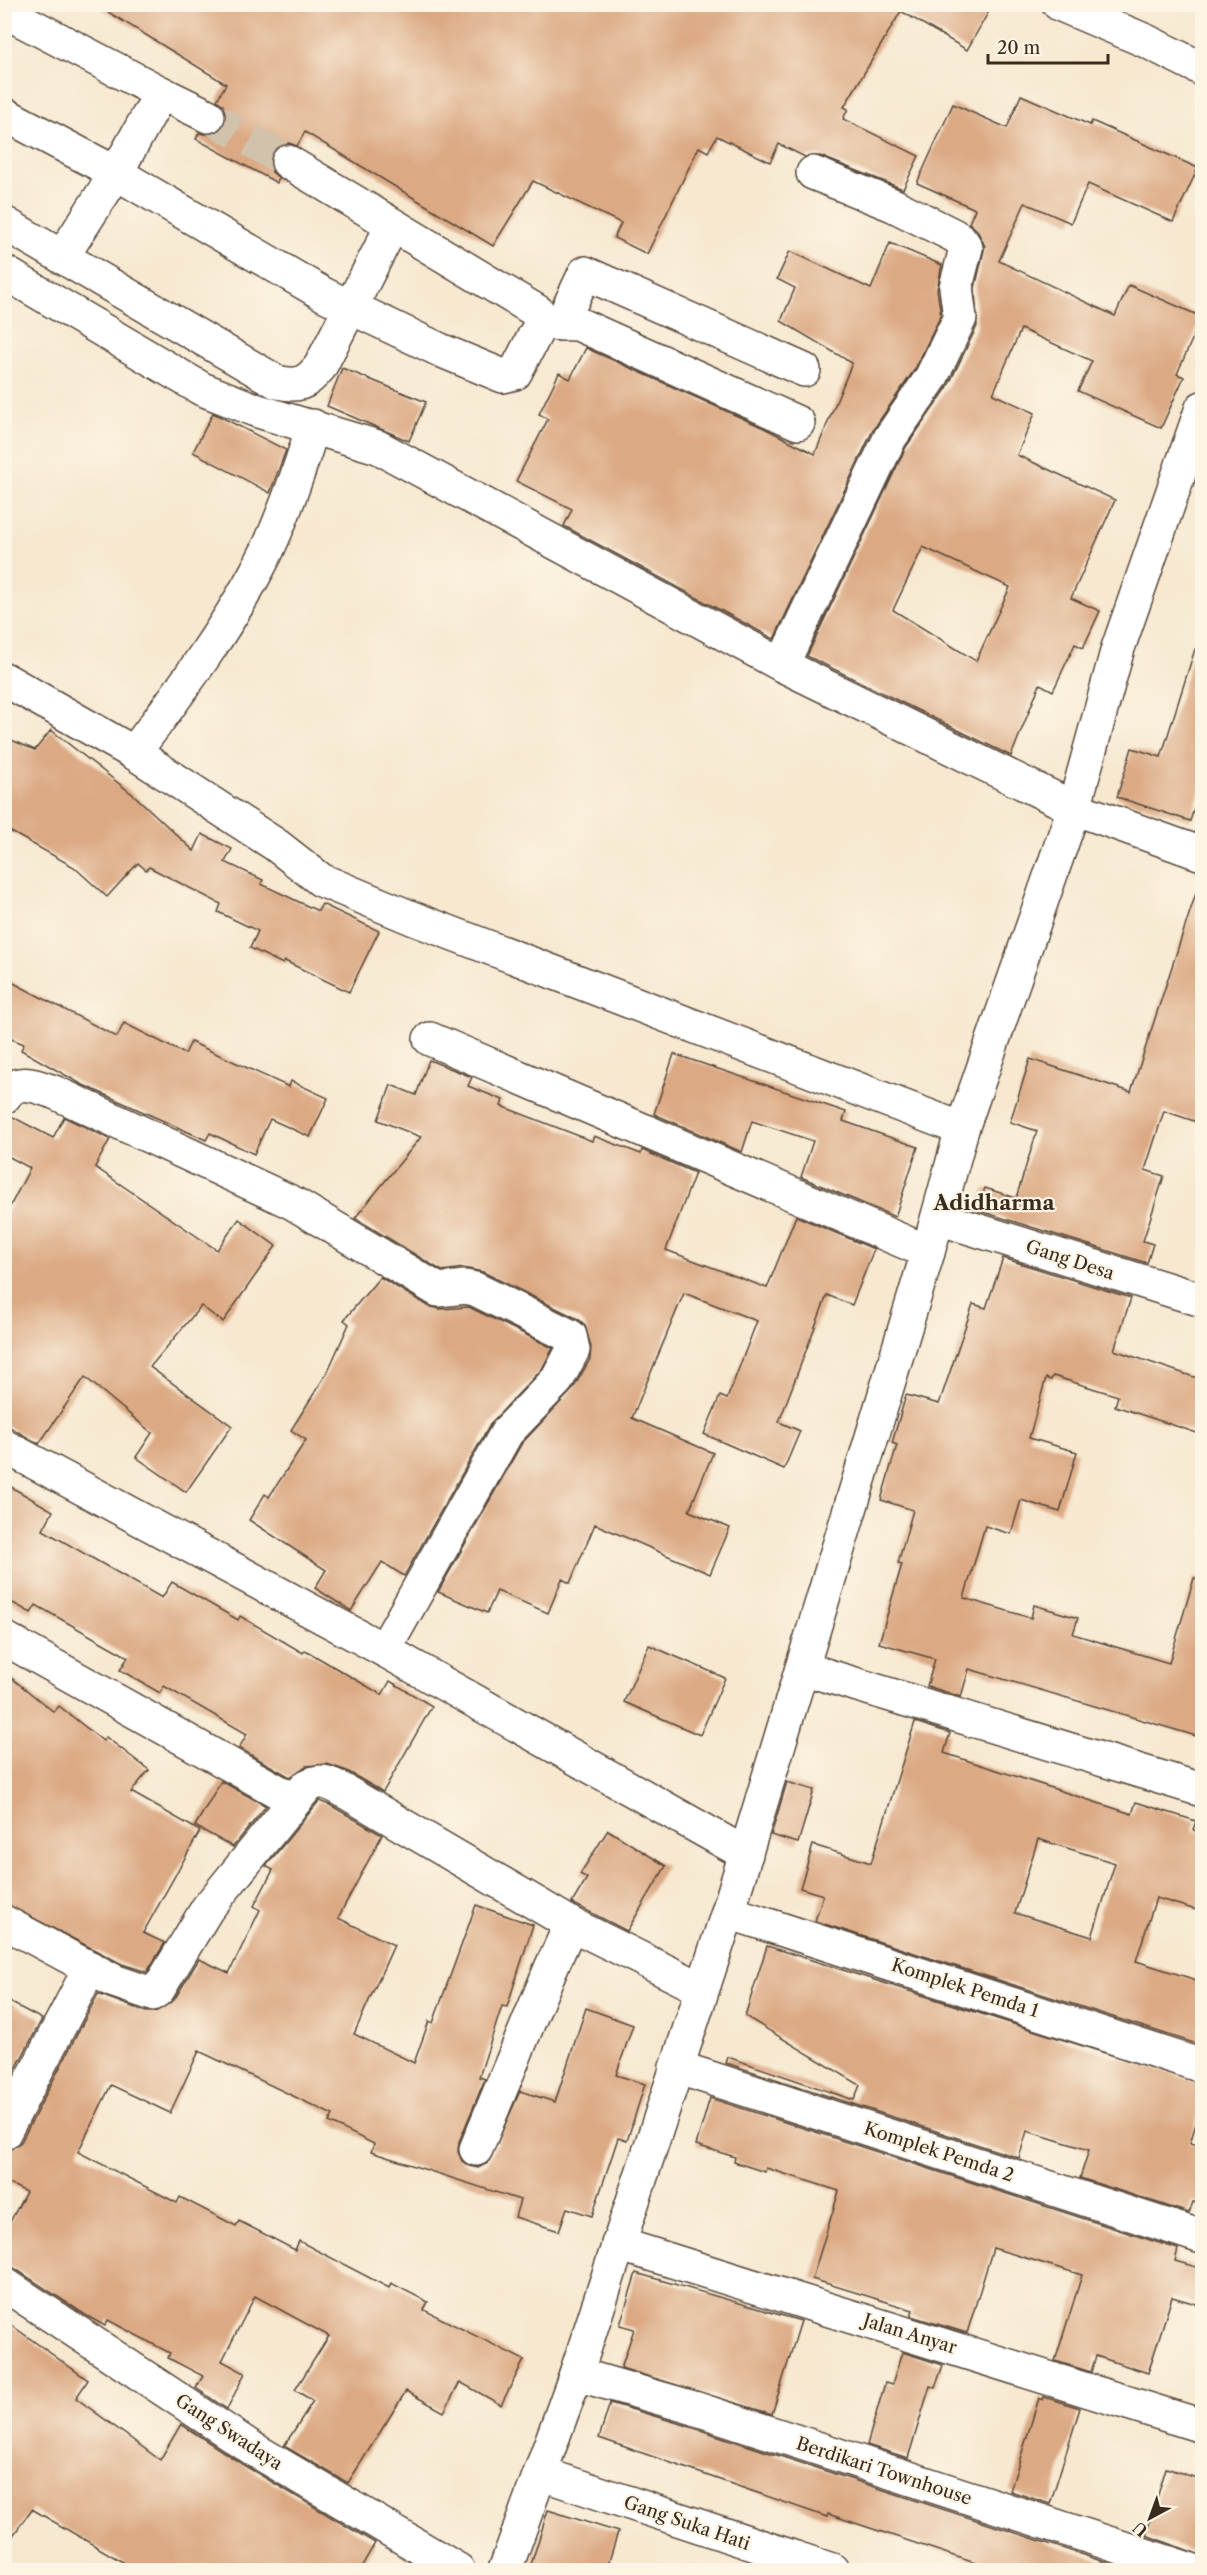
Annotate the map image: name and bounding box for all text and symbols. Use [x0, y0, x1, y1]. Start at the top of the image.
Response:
scale bar [988, 27, 1108, 65]
text: 20 m [997, 37, 1041, 59]
district label: Adidharma [932, 1190, 1055, 1215]
street label: Gang Desa [1023, 1235, 1117, 1285]
street label: Komplek Pemda 1 [889, 1954, 1042, 2022]
street label: Komplek Pemda 2 [861, 2117, 1017, 2187]
street label: Jalan Anyar [858, 2308, 960, 2359]
street label: Gang Swadaya [171, 2389, 287, 2475]
street label: Berdikari Townhouse [794, 2432, 974, 2510]
north arrow [1120, 2488, 1180, 2548]
street label: Gang Suka Hati [621, 2491, 754, 2555]
text: U [1129, 2518, 1152, 2541]

